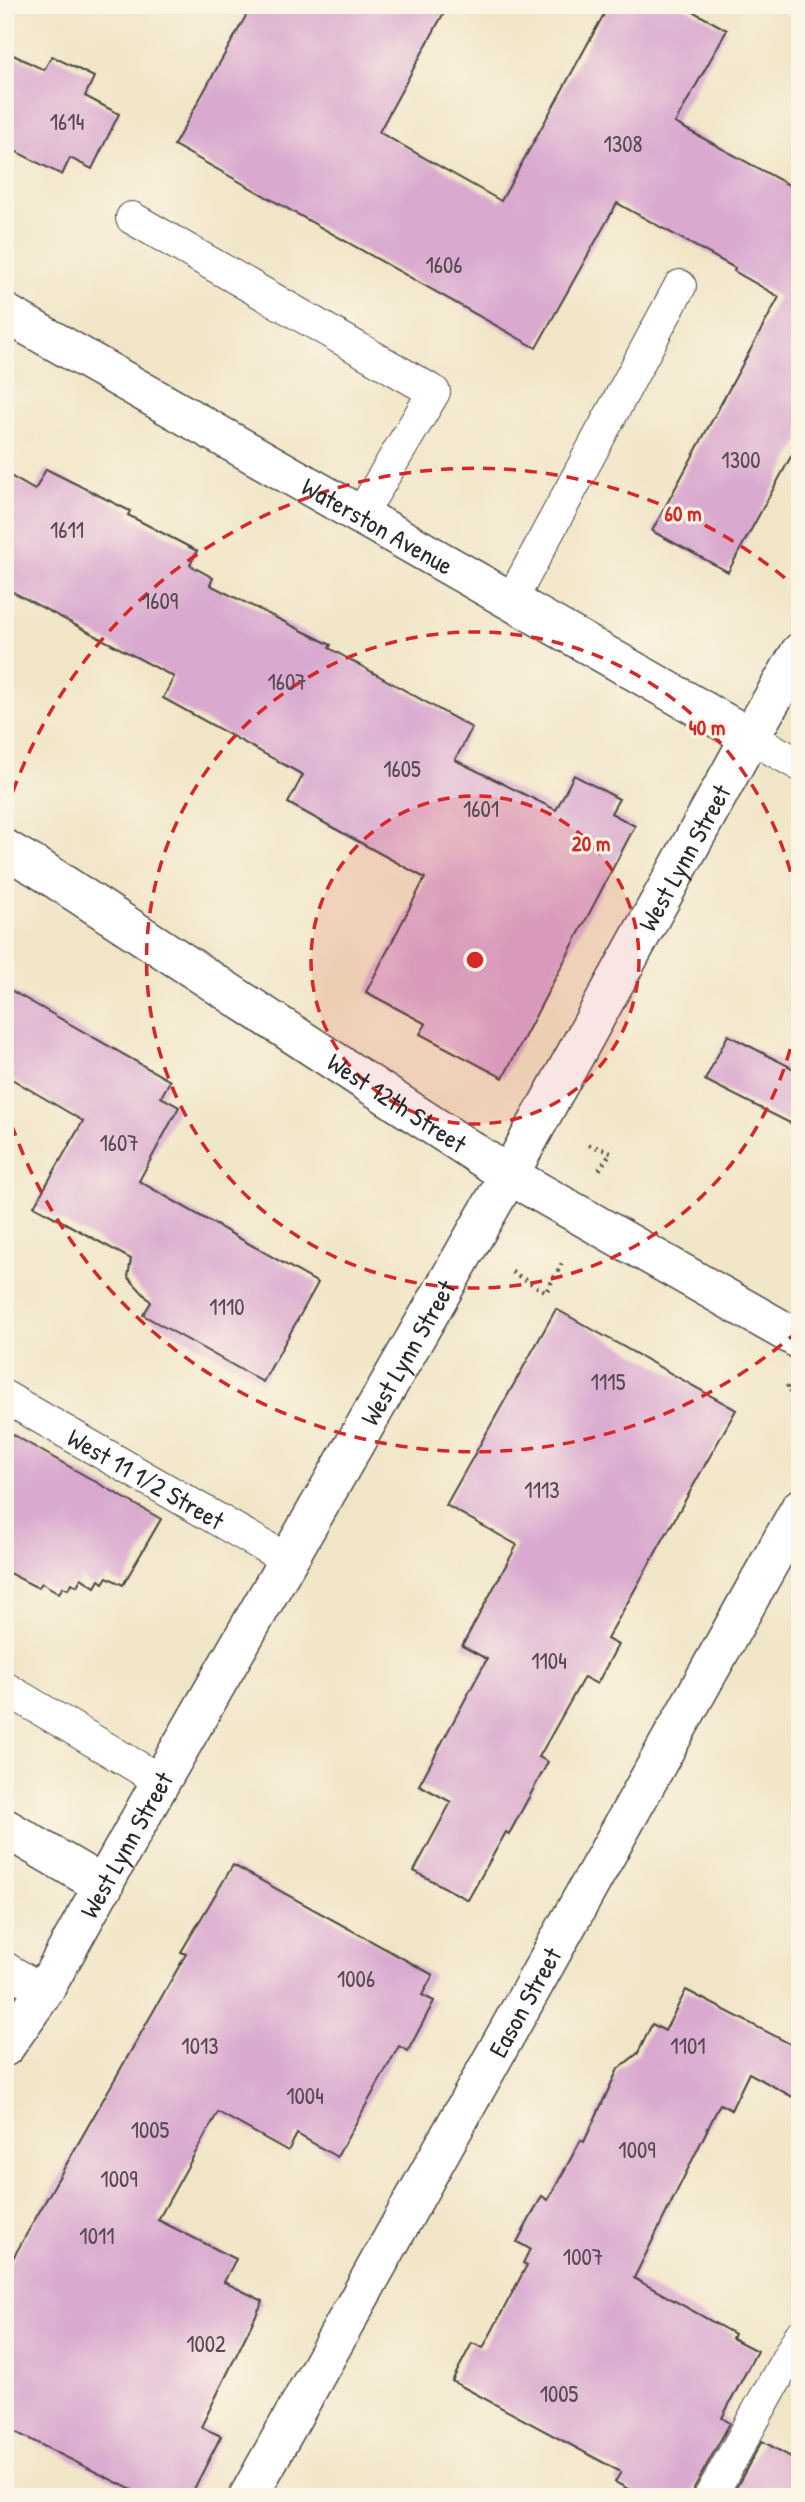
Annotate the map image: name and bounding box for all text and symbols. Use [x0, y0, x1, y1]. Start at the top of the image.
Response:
house number: 1614 [50, 106, 84, 137]
house number: 1308 [604, 128, 642, 159]
house number: 1606 [425, 249, 463, 280]
house number: 1300 [721, 444, 761, 475]
street label: Waterston Avenue [296, 468, 460, 582]
text: 60 m [665, 499, 701, 528]
house number: 1611 [50, 514, 84, 545]
house number: 1609 [142, 585, 178, 616]
house number: 1607 [267, 666, 307, 697]
text: 40 m [689, 713, 725, 742]
house number: 1605 [383, 753, 421, 784]
street label: West Lynn Street [629, 777, 739, 937]
house number: 1601 [463, 793, 499, 824]
text: 20 m [572, 829, 610, 858]
centre of rings [463, 948, 487, 972]
street label: West 12th Street [321, 1044, 475, 1161]
house number: 1607 [99, 1127, 139, 1158]
street label: West Lynn Street [352, 1272, 463, 1431]
house number: 1110 [209, 1291, 245, 1322]
house number: 1115 [591, 1366, 626, 1397]
street label: West 11 1/2 Street [62, 1419, 232, 1538]
house number: 1113 [524, 1474, 560, 1505]
house number: 1104 [531, 1645, 567, 1676]
street label: West Lynn Street [71, 1764, 181, 1924]
street label: Eason Street [480, 1940, 569, 2063]
house number: 1006 [337, 1963, 375, 1994]
house number: 1013 [181, 2030, 219, 2061]
house number: 1101 [670, 2030, 706, 2061]
house number: 1004 [286, 2080, 324, 2111]
house number: 1005 [131, 2114, 170, 2145]
house number: 1009 [618, 2134, 656, 2165]
house number: 1009 [100, 2163, 138, 2194]
house number: 1011 [79, 2220, 115, 2251]
house number: 1007 [563, 2241, 603, 2272]
house number: 1002 [186, 2328, 226, 2359]
house number: 1005 [540, 2378, 579, 2409]

